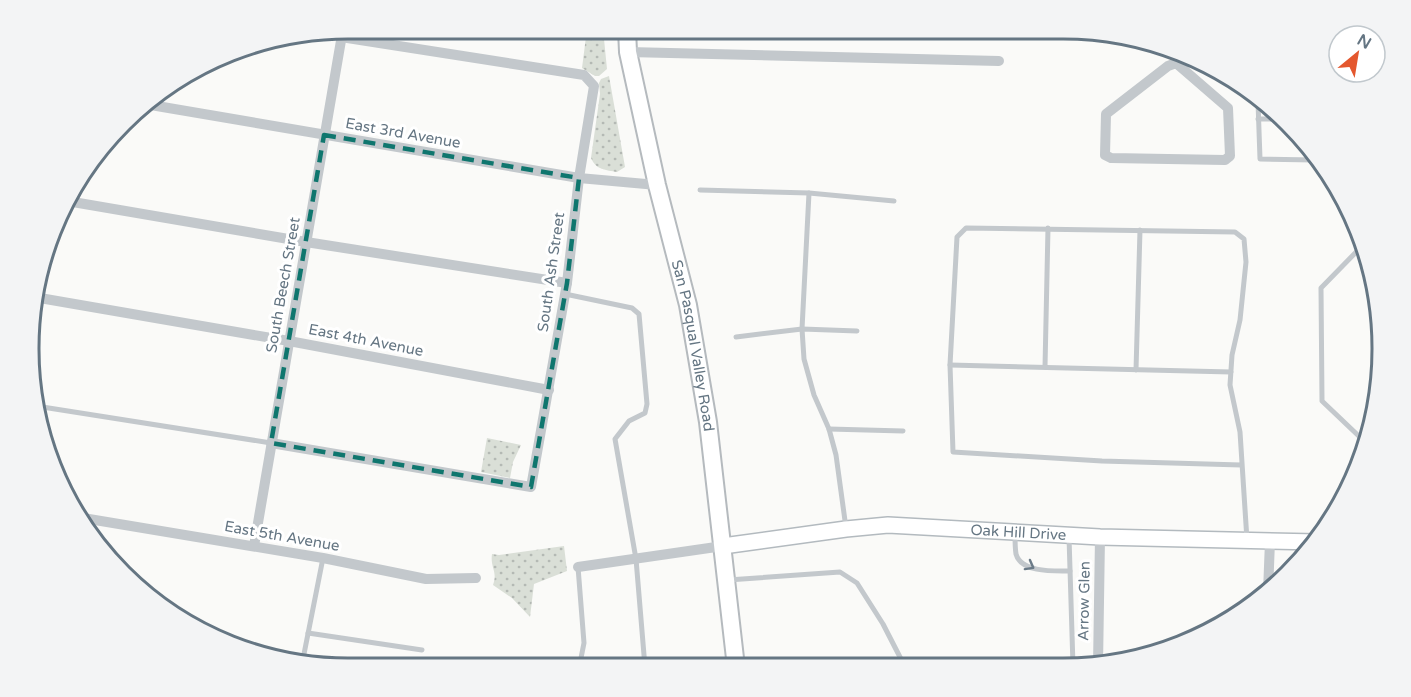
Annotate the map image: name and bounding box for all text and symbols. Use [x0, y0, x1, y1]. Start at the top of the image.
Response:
north arrow [1327, 24, 1387, 84]
text: N [1353, 30, 1375, 54]
street label: East 3rd Avenue [344, 114, 462, 152]
street label: South Ash Street [534, 211, 568, 333]
street label: South Beech Street [262, 215, 304, 354]
street label: San Pasqual Valley Road [668, 258, 718, 432]
street label: East 4th Avenue [307, 320, 425, 360]
street label: East 5th Avenue [223, 517, 341, 555]
street label: Oak Hill Drive [970, 521, 1067, 544]
one-way arrow [1024, 558, 1034, 570]
street label: Arrow Glen [1074, 561, 1094, 641]

